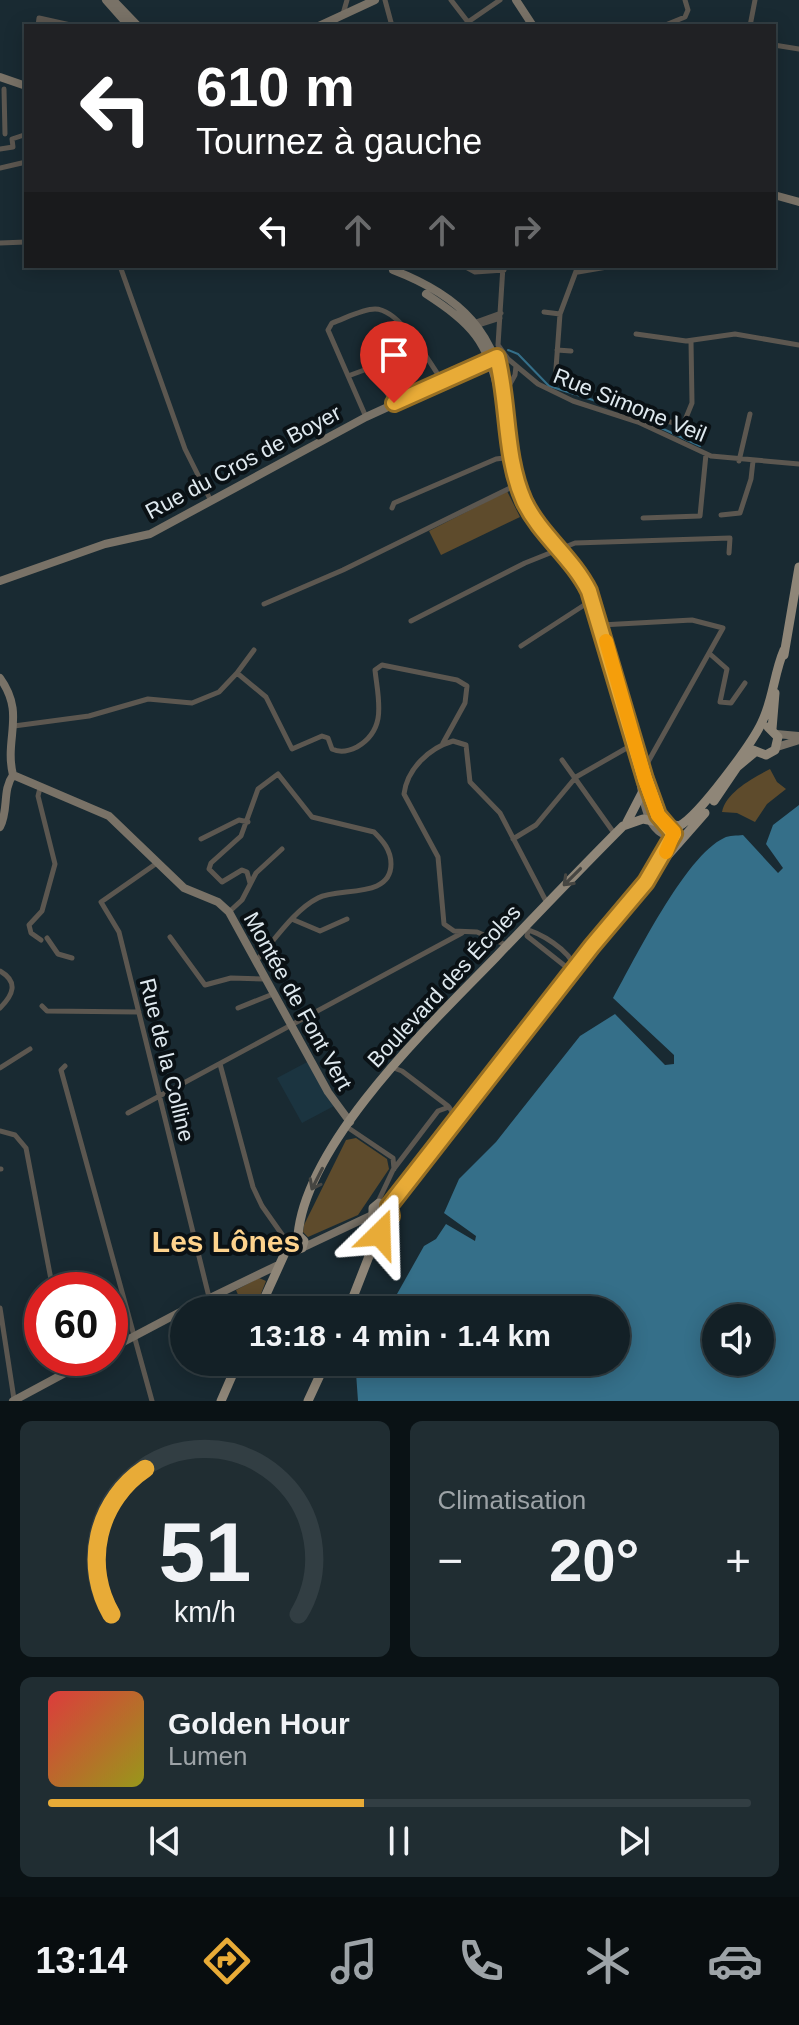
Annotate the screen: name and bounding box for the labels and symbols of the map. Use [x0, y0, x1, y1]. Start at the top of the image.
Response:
pin [360, 321, 428, 403]
street label: Rue Simone Veil [550, 363, 710, 447]
street label: Rue du Cros de Boyer [141, 400, 345, 524]
one-way arrow [563, 867, 582, 886]
street label: Boulevard des Écoles [362, 900, 526, 1072]
street label: Montée de Font Vert [239, 908, 357, 1094]
street label: Rue de la Colline [135, 976, 199, 1144]
one-way arrow [309, 1166, 324, 1190]
position arrow [338, 1192, 422, 1276]
district label: Les Lônes [152, 1225, 300, 1258]
speed limit sign: 60 [24, 1272, 128, 1376]

